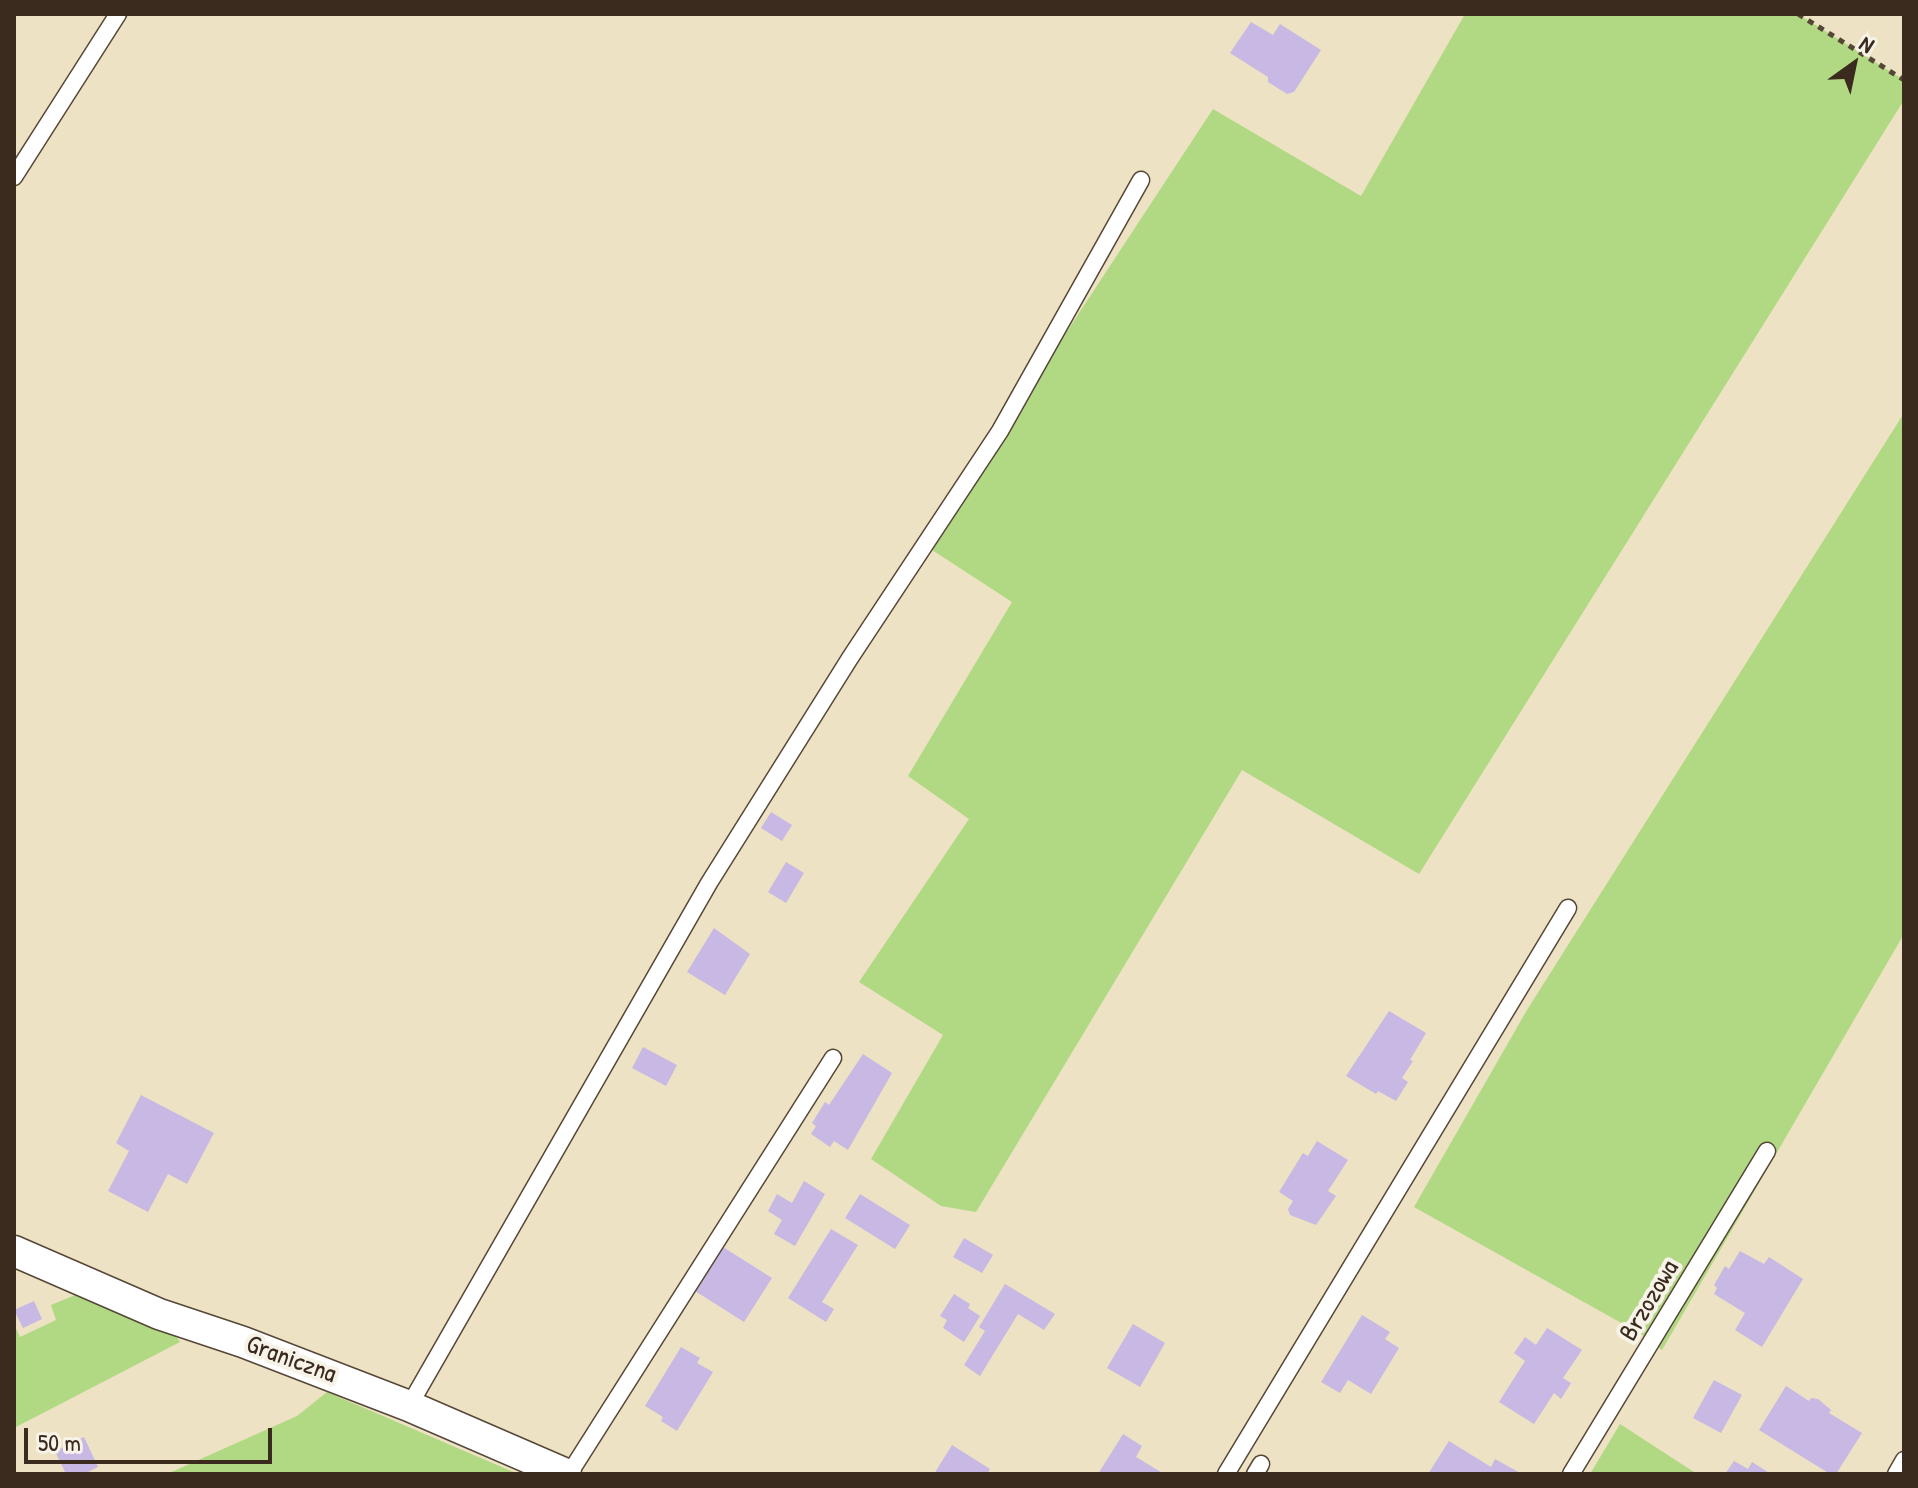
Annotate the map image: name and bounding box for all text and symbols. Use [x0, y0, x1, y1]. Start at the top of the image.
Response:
north arrow [1814, 24, 1894, 104]
text: N [1854, 28, 1880, 60]
street label: Brzozowa [1614, 1255, 1686, 1347]
street label: Graniczna [242, 1329, 340, 1391]
scale bar [28, 1412, 276, 1462]
text: 50 m [38, 1426, 81, 1458]

